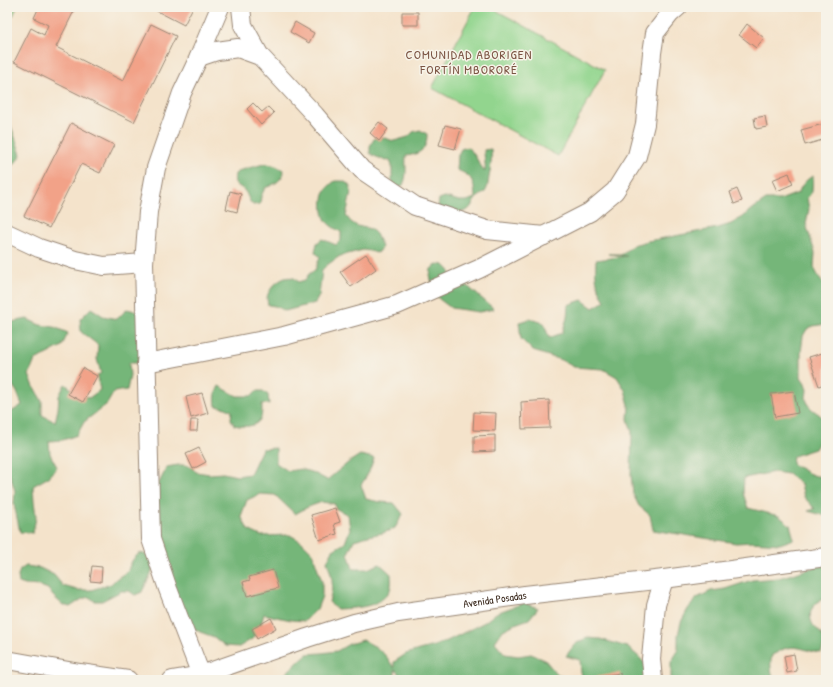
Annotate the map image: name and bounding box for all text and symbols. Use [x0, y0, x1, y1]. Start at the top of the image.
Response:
district label: COMUNIDAD ABORIGEN FORTÍN MBORORÉ [406, 45, 532, 78]
street label: Avenida Posadas [462, 588, 528, 611]

